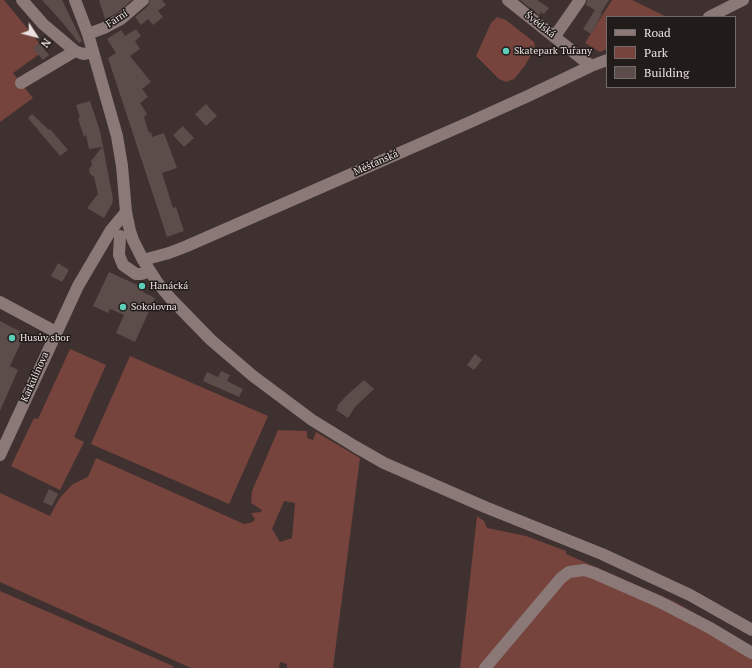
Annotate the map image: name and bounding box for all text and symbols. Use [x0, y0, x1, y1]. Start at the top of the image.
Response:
street label: Farní [104, 8, 130, 30]
street label: Švédská [522, 9, 558, 41]
north arrow [16, 16, 56, 56]
legend [606, 16, 736, 88]
text: Road [644, 25, 671, 40]
text: N [38, 36, 54, 51]
place label: Skatepark Tuřany [514, 45, 592, 57]
text: Park [644, 45, 668, 60]
marker: Skatepark Tuřany [501, 46, 511, 56]
text: Building [644, 65, 689, 80]
street label: Měšťanská [352, 148, 400, 178]
place label: Hanácká [150, 280, 188, 292]
marker: Hanácká [137, 281, 147, 291]
place label: Sokolovna [131, 301, 177, 313]
marker: Sokolovna [118, 302, 128, 312]
place label: Husův sbor [20, 332, 70, 344]
marker: Husův sbor [7, 333, 17, 343]
street label: Karkulínova [19, 350, 51, 404]

